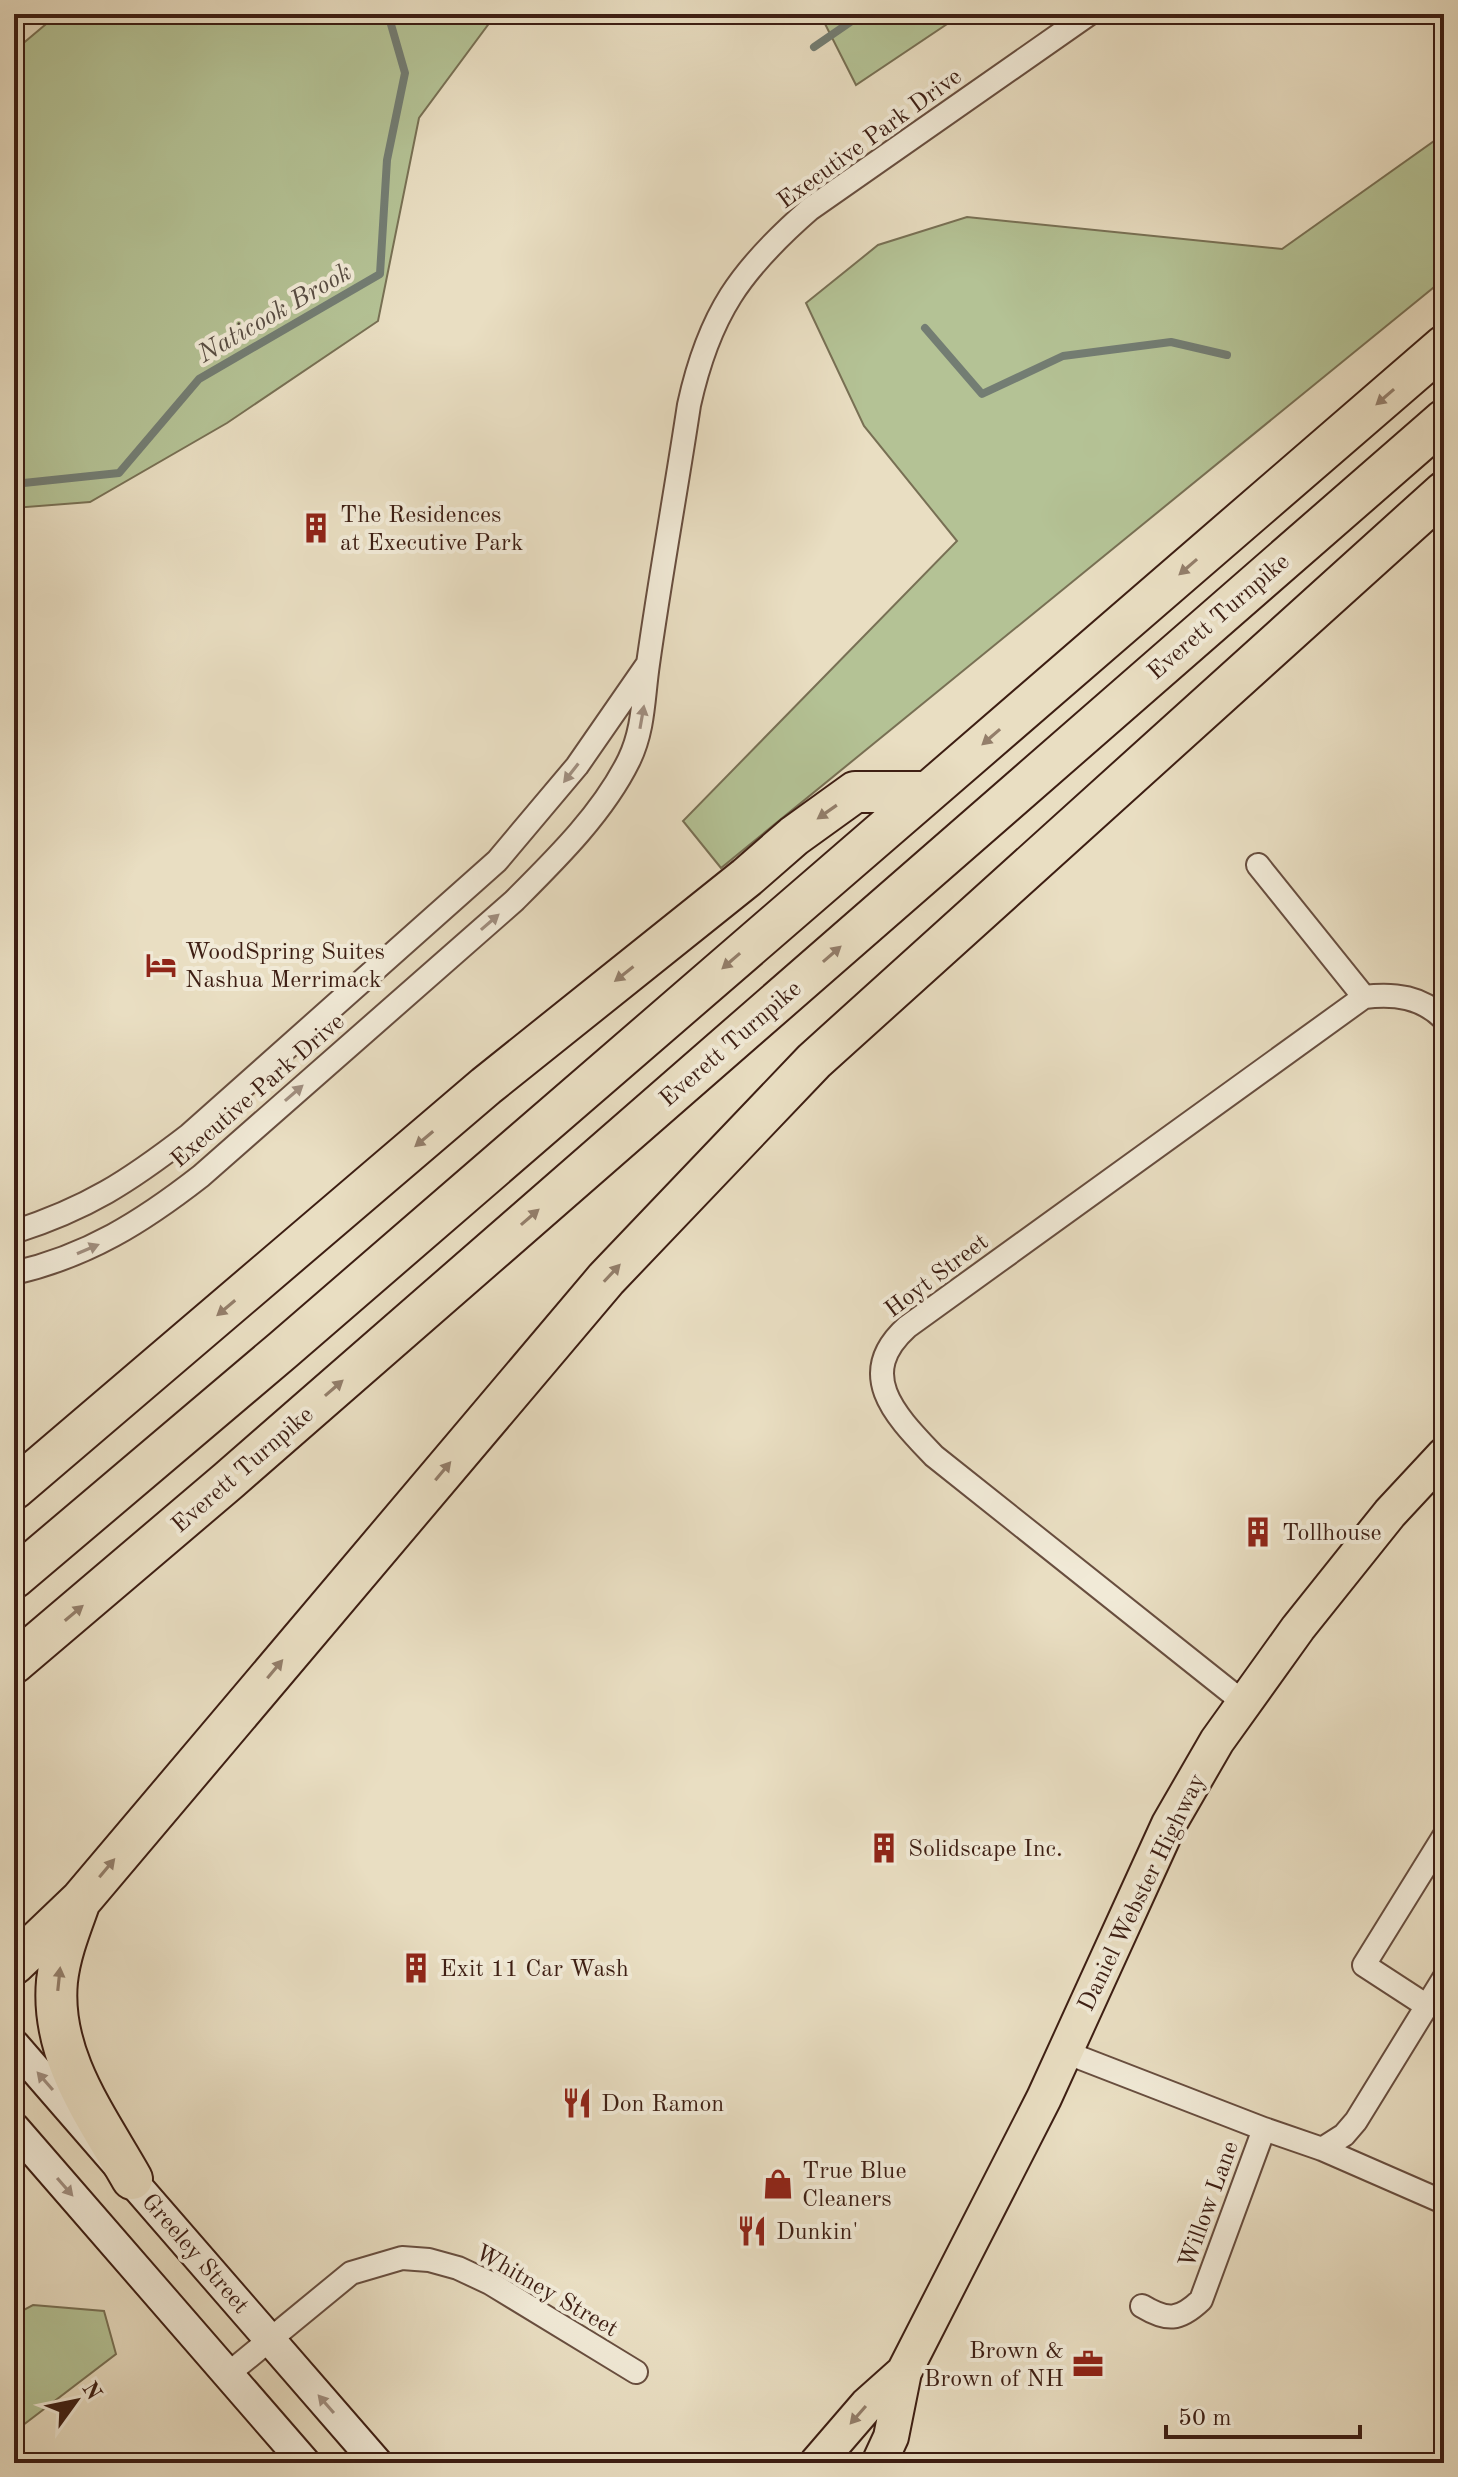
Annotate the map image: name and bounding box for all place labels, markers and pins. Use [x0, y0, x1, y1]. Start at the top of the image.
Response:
place label: The Residences at Executive Park [340, 504, 523, 556]
building icon: The Residences at Executive Park [299, 511, 333, 545]
place label: WoodSpring Suites Nashua Merrimack [185, 941, 385, 993]
hotel icon: WoodSpring Suites Nashua Merrimack [144, 948, 178, 982]
building icon: Tollhouse [1241, 1515, 1275, 1549]
place label: Tollhouse [1282, 1522, 1382, 1546]
building icon: Solidscape Inc. [867, 1831, 901, 1865]
place label: Solidscape Inc. [908, 1838, 1063, 1862]
building icon: Exit 11 Car Wash [399, 1951, 433, 1985]
place label: Exit 11 Car Wash [440, 1958, 629, 1982]
restaurant icon: Don Ramon [560, 2086, 594, 2120]
place label: Don Ramon [601, 2093, 724, 2117]
place label: True Blue Cleaners [802, 2160, 906, 2212]
shop icon: True Blue Cleaners [761, 2167, 795, 2201]
restaurant icon: Dunkin' [735, 2214, 769, 2248]
place label: Dunkin' [776, 2221, 858, 2245]
place label: Brown & Brown of NH [924, 2340, 1064, 2392]
office icon: Brown & Brown of NH [1071, 2347, 1105, 2381]

